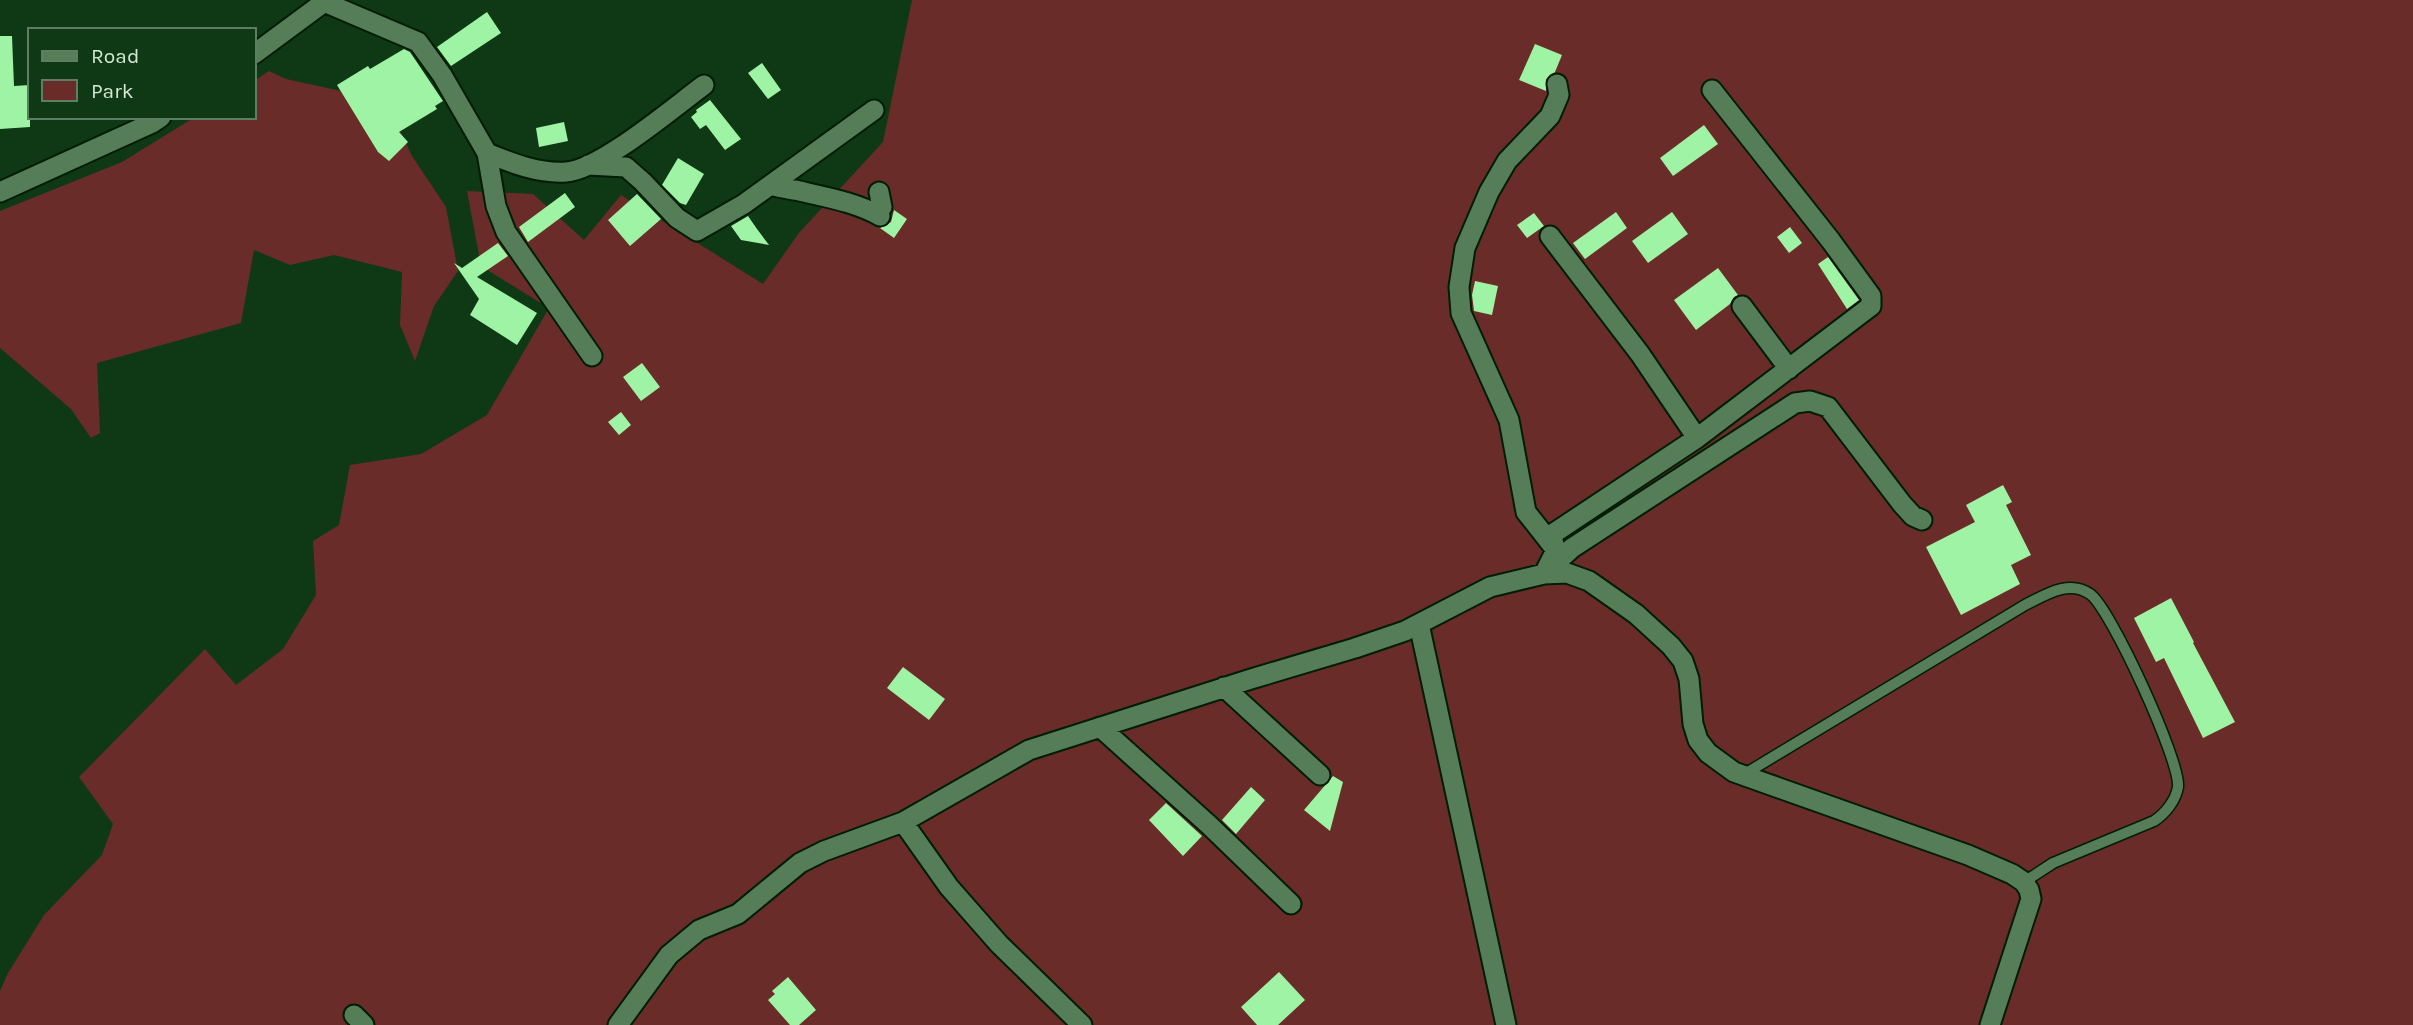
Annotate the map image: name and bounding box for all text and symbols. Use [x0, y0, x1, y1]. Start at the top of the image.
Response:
legend [28, 28, 256, 119]
text: Road [91, 44, 139, 68]
text: Park [91, 79, 134, 103]

